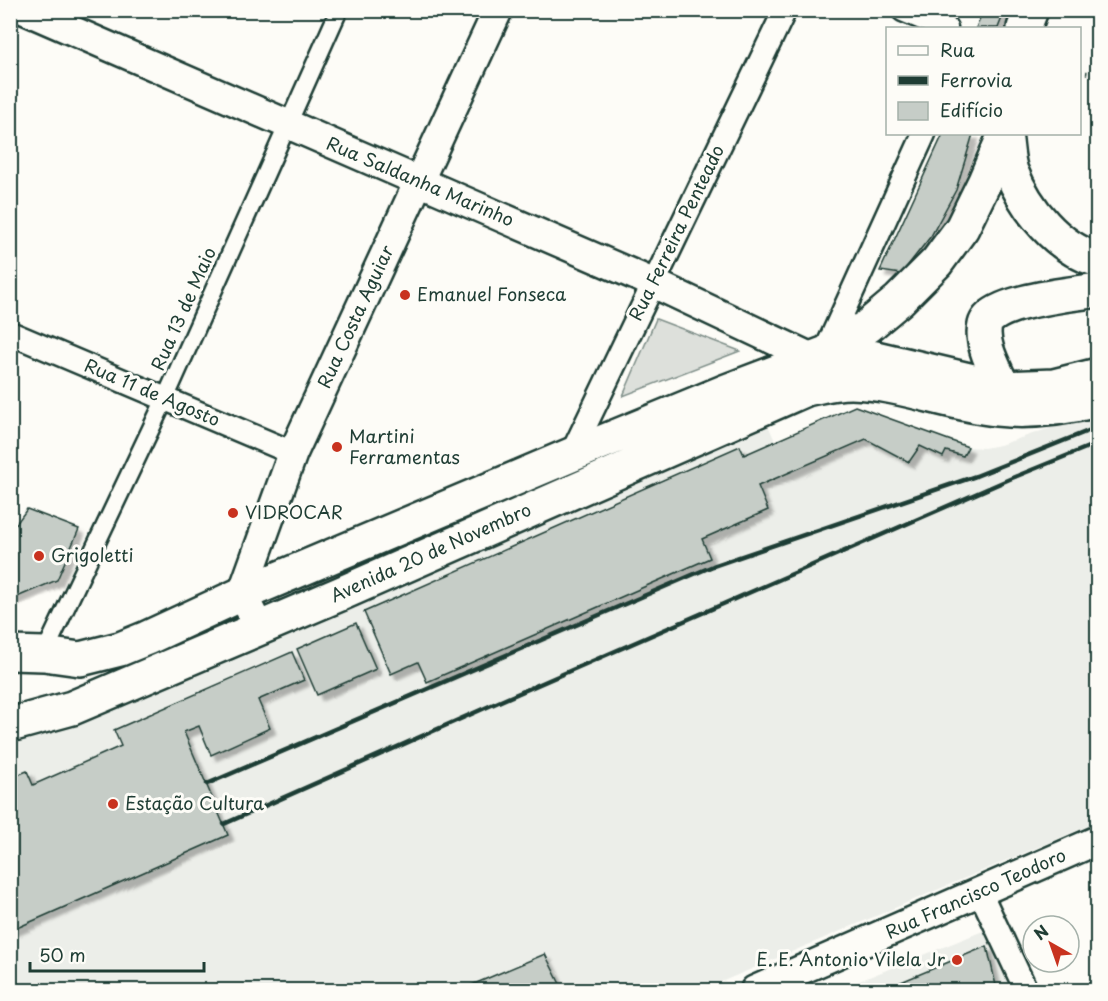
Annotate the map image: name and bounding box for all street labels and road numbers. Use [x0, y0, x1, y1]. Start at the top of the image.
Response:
street label: Rua Saldanha Marinho [323, 129, 519, 232]
street label: Rua Ferreira Penteado [621, 140, 730, 325]
street label: Rua Costa Aguiar [310, 240, 400, 392]
street label: Rua 13 de Maio [143, 242, 222, 374]
street label: Rua 11 de Agosto [81, 351, 225, 432]
street label: Avenida 20 de Novembro [326, 495, 535, 608]
street label: Rua Francisco Teodoro [881, 841, 1070, 945]

